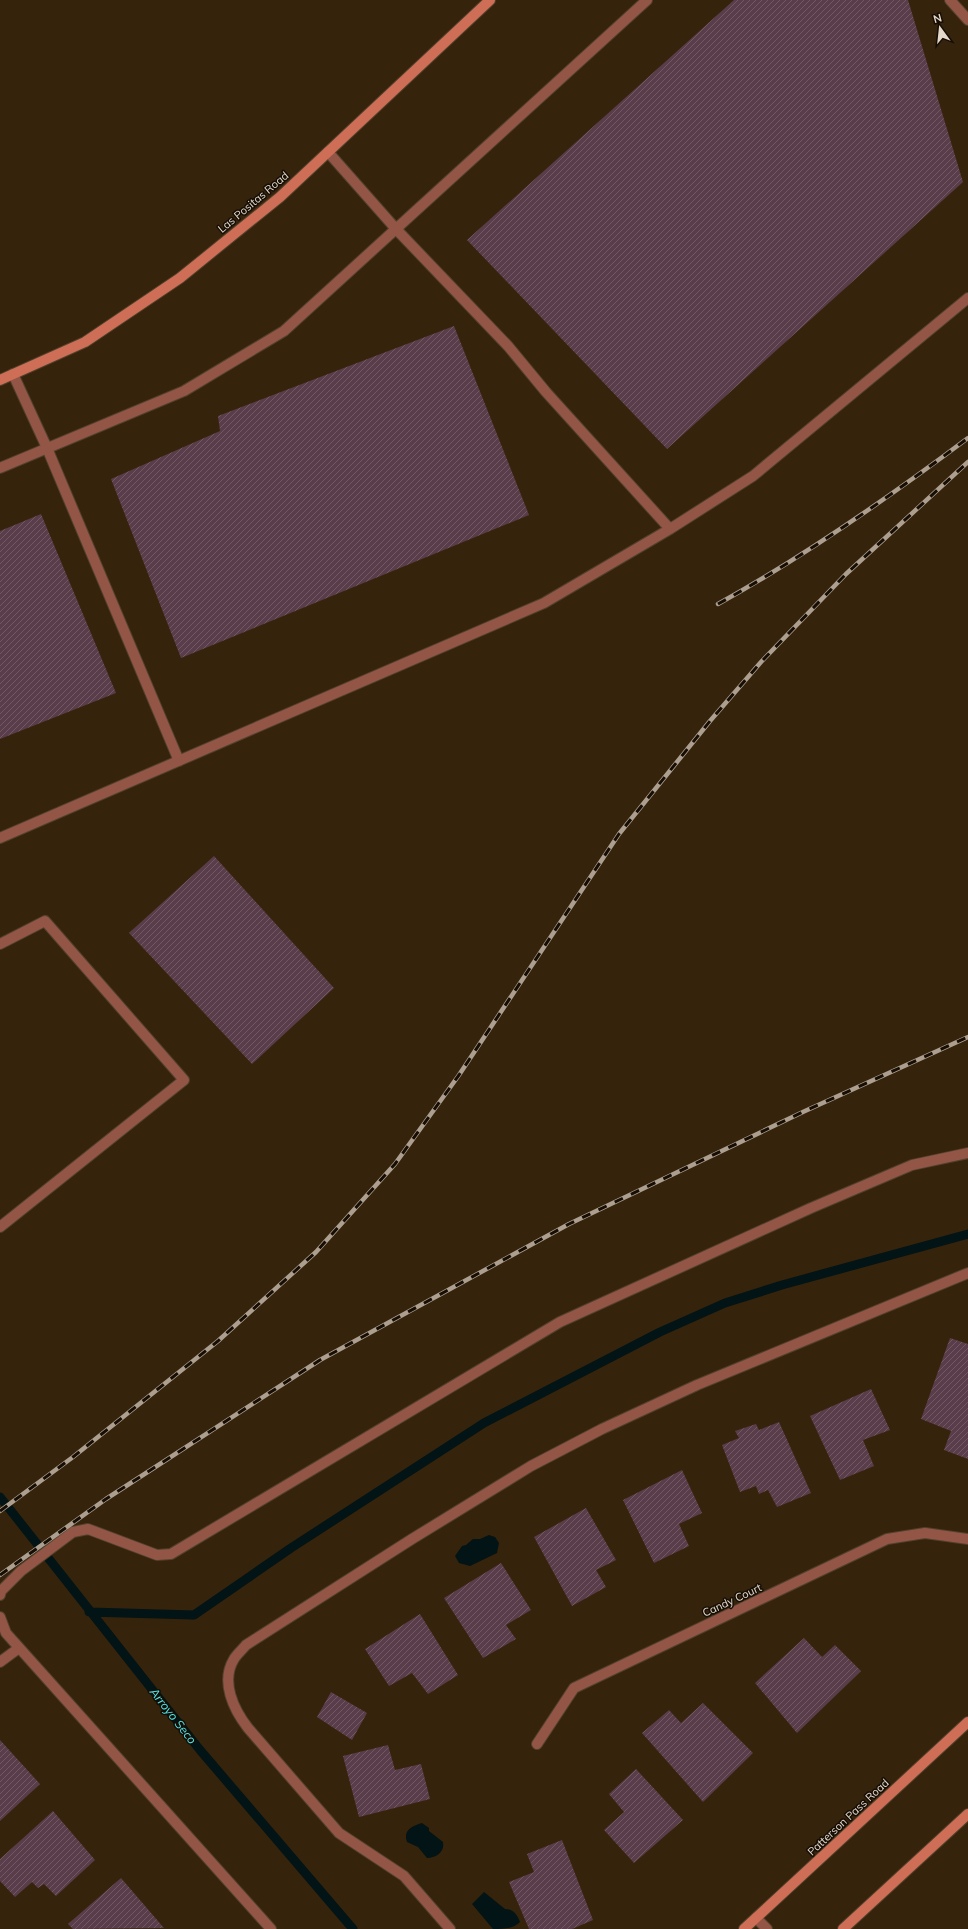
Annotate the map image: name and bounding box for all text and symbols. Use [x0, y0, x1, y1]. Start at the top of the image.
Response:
north arrow [920, 8, 960, 48]
text: N [932, 11, 943, 26]
street label: Las Positas Road [215, 168, 291, 236]
street label: Candy Court [700, 1580, 764, 1620]
water label: Arroyo Seco [146, 1684, 200, 1747]
street label: Patterson Pass Road [804, 1776, 892, 1858]

